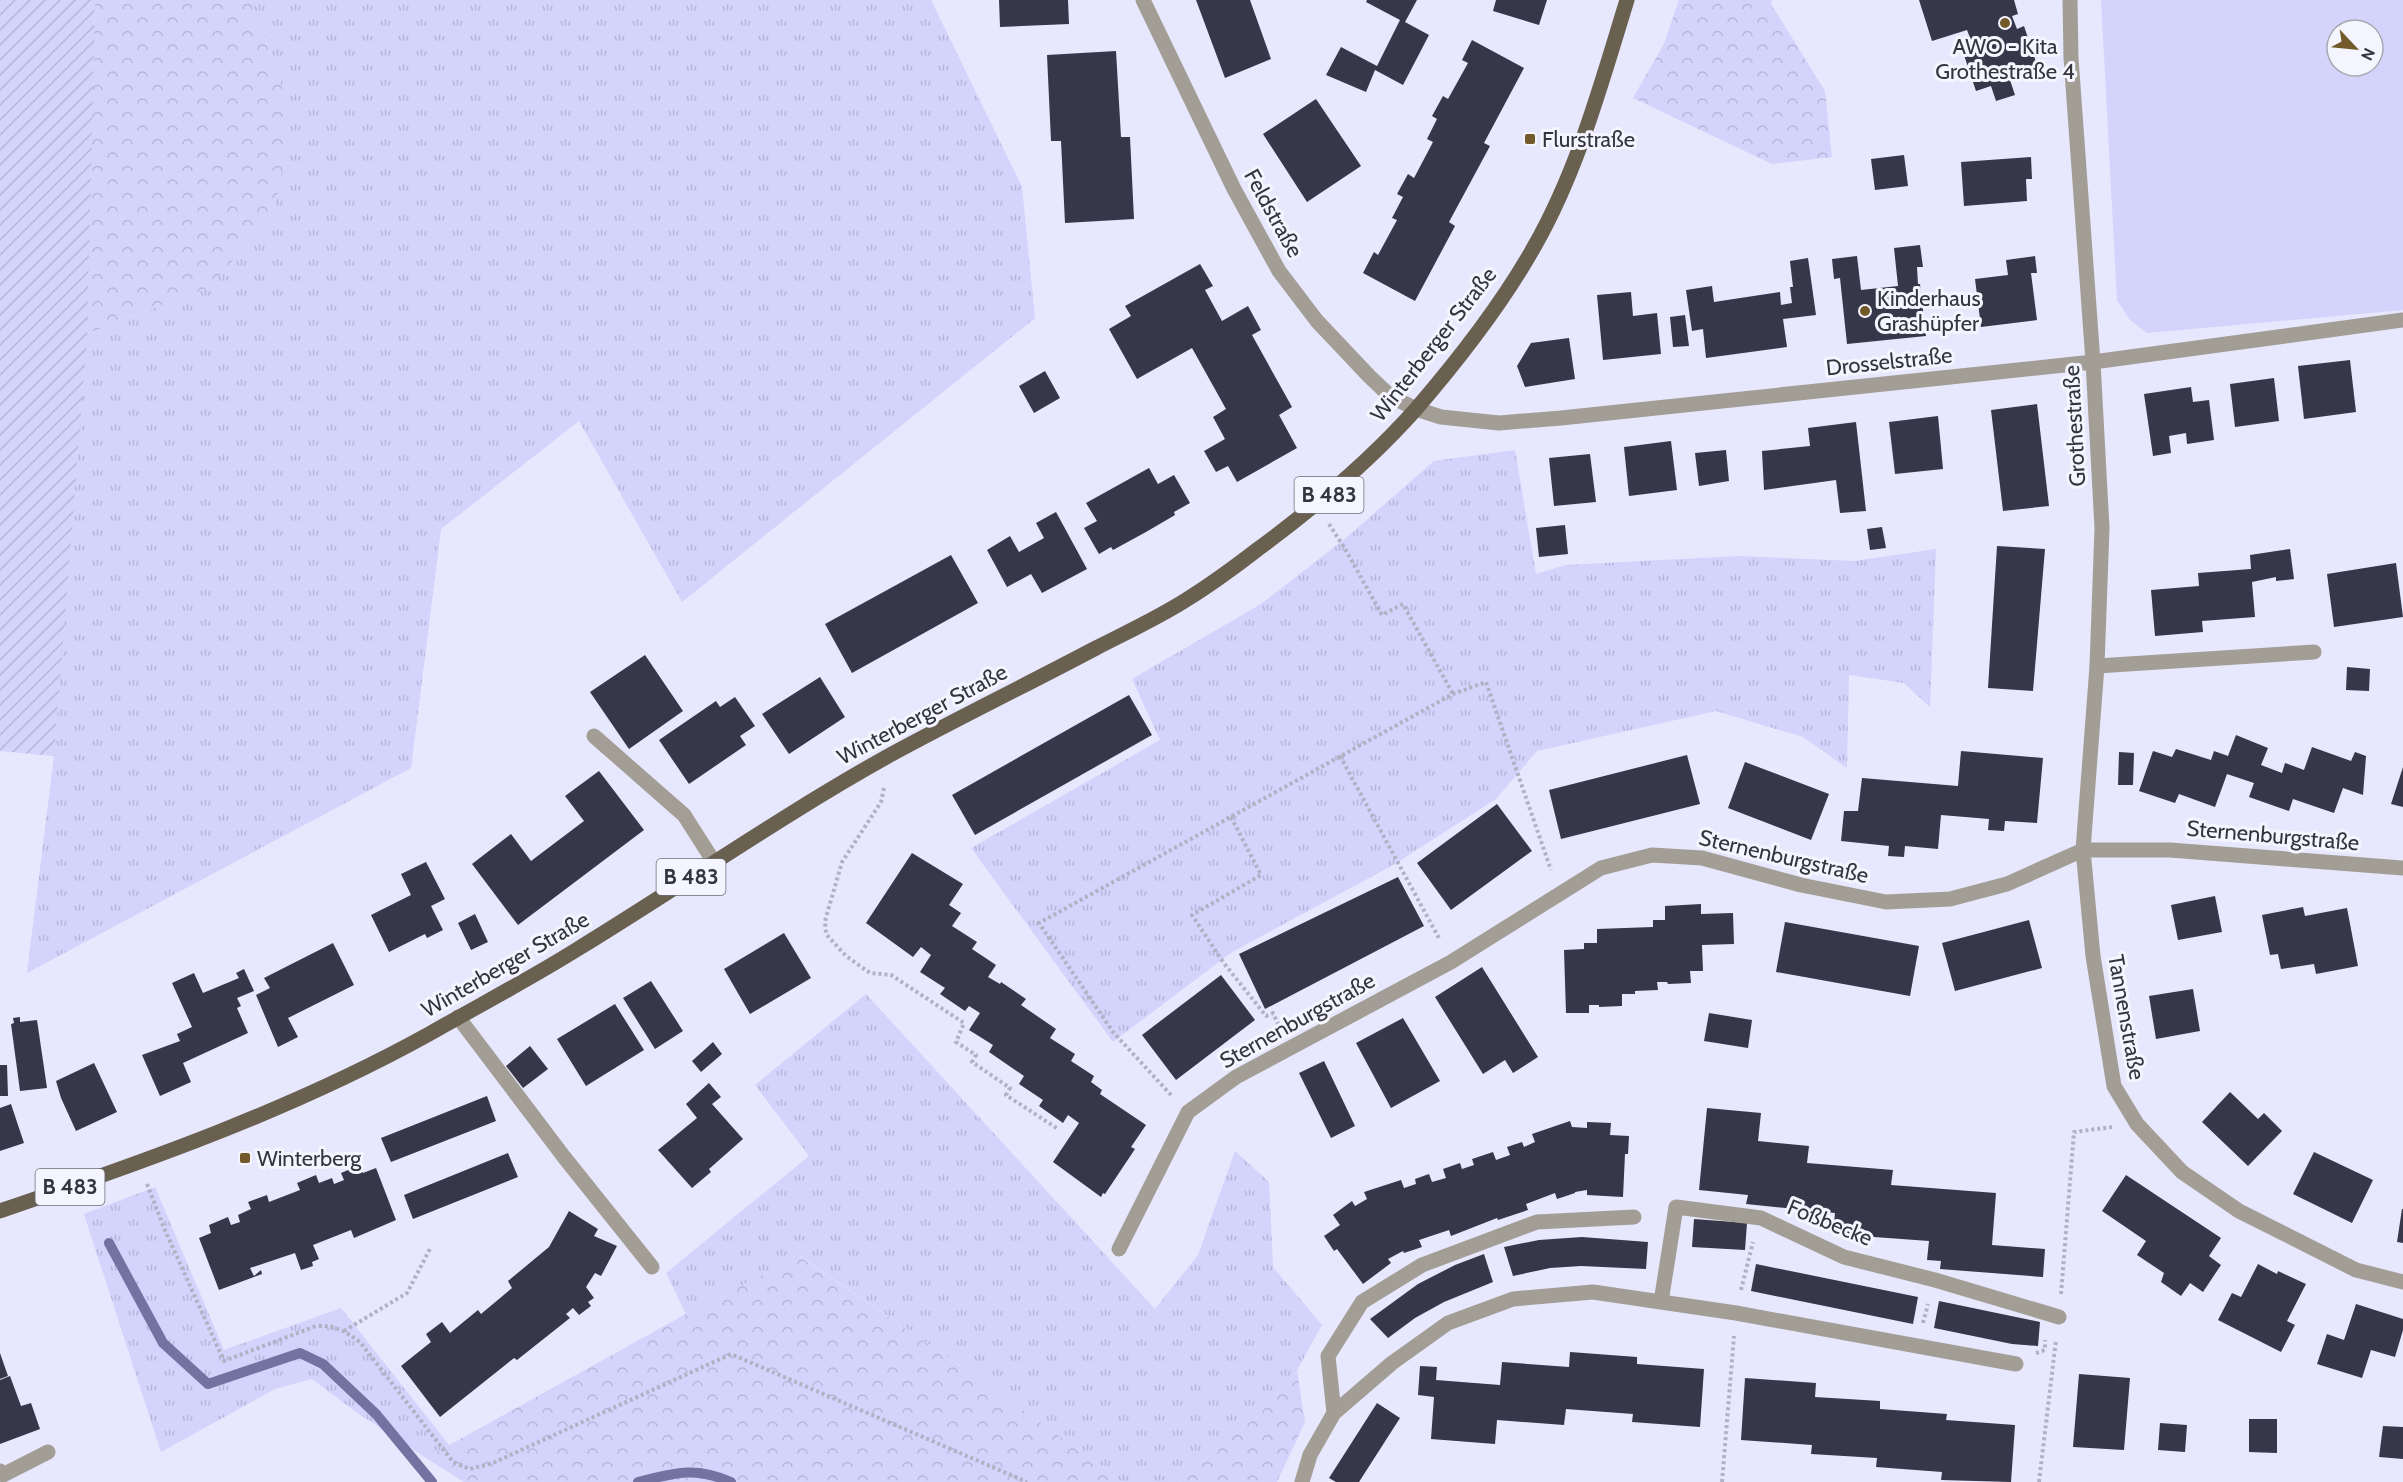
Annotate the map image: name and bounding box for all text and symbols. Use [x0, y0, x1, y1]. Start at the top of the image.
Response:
marker: AWO - Kita Grothestraße 4 [1998, 16, 2012, 30]
north arrow [2325, 18, 2385, 78]
place label: AWO - Kita Grothestraße 4 [1935, 33, 2075, 85]
text: N [2357, 45, 2379, 64]
place label: Flurstraße [1542, 126, 1635, 153]
marker: Flurstraße [1523, 132, 1537, 146]
street label: Feldstraße [1238, 164, 1309, 262]
street label: Winterberger Straße [1365, 262, 1502, 427]
place label: Kinderhaus Grashüpfer [1877, 285, 1981, 337]
marker: Kinderhaus Grashüpfer [1858, 304, 1872, 318]
street label: Drosselstraße [1824, 341, 1954, 382]
street label: Grothestraße [2058, 365, 2091, 487]
road number: B 483 [1294, 477, 1364, 513]
street label: Winterberger Straße [833, 658, 1012, 771]
street label: Sternenburgstraße [2186, 815, 2360, 856]
street label: Sternenburgstraße [1696, 824, 1871, 889]
road number: B 483 [656, 859, 726, 895]
street label: Winterberger Straße [417, 906, 594, 1023]
street label: Tannenstraße [2102, 952, 2151, 1082]
street label: Sternenburgstraße [1215, 967, 1380, 1074]
place label: Winterberg [257, 1145, 362, 1172]
marker: Winterberg [238, 1151, 252, 1165]
road number: B 483 [36, 1169, 104, 1205]
street label: Foßbecke [1783, 1193, 1876, 1252]

